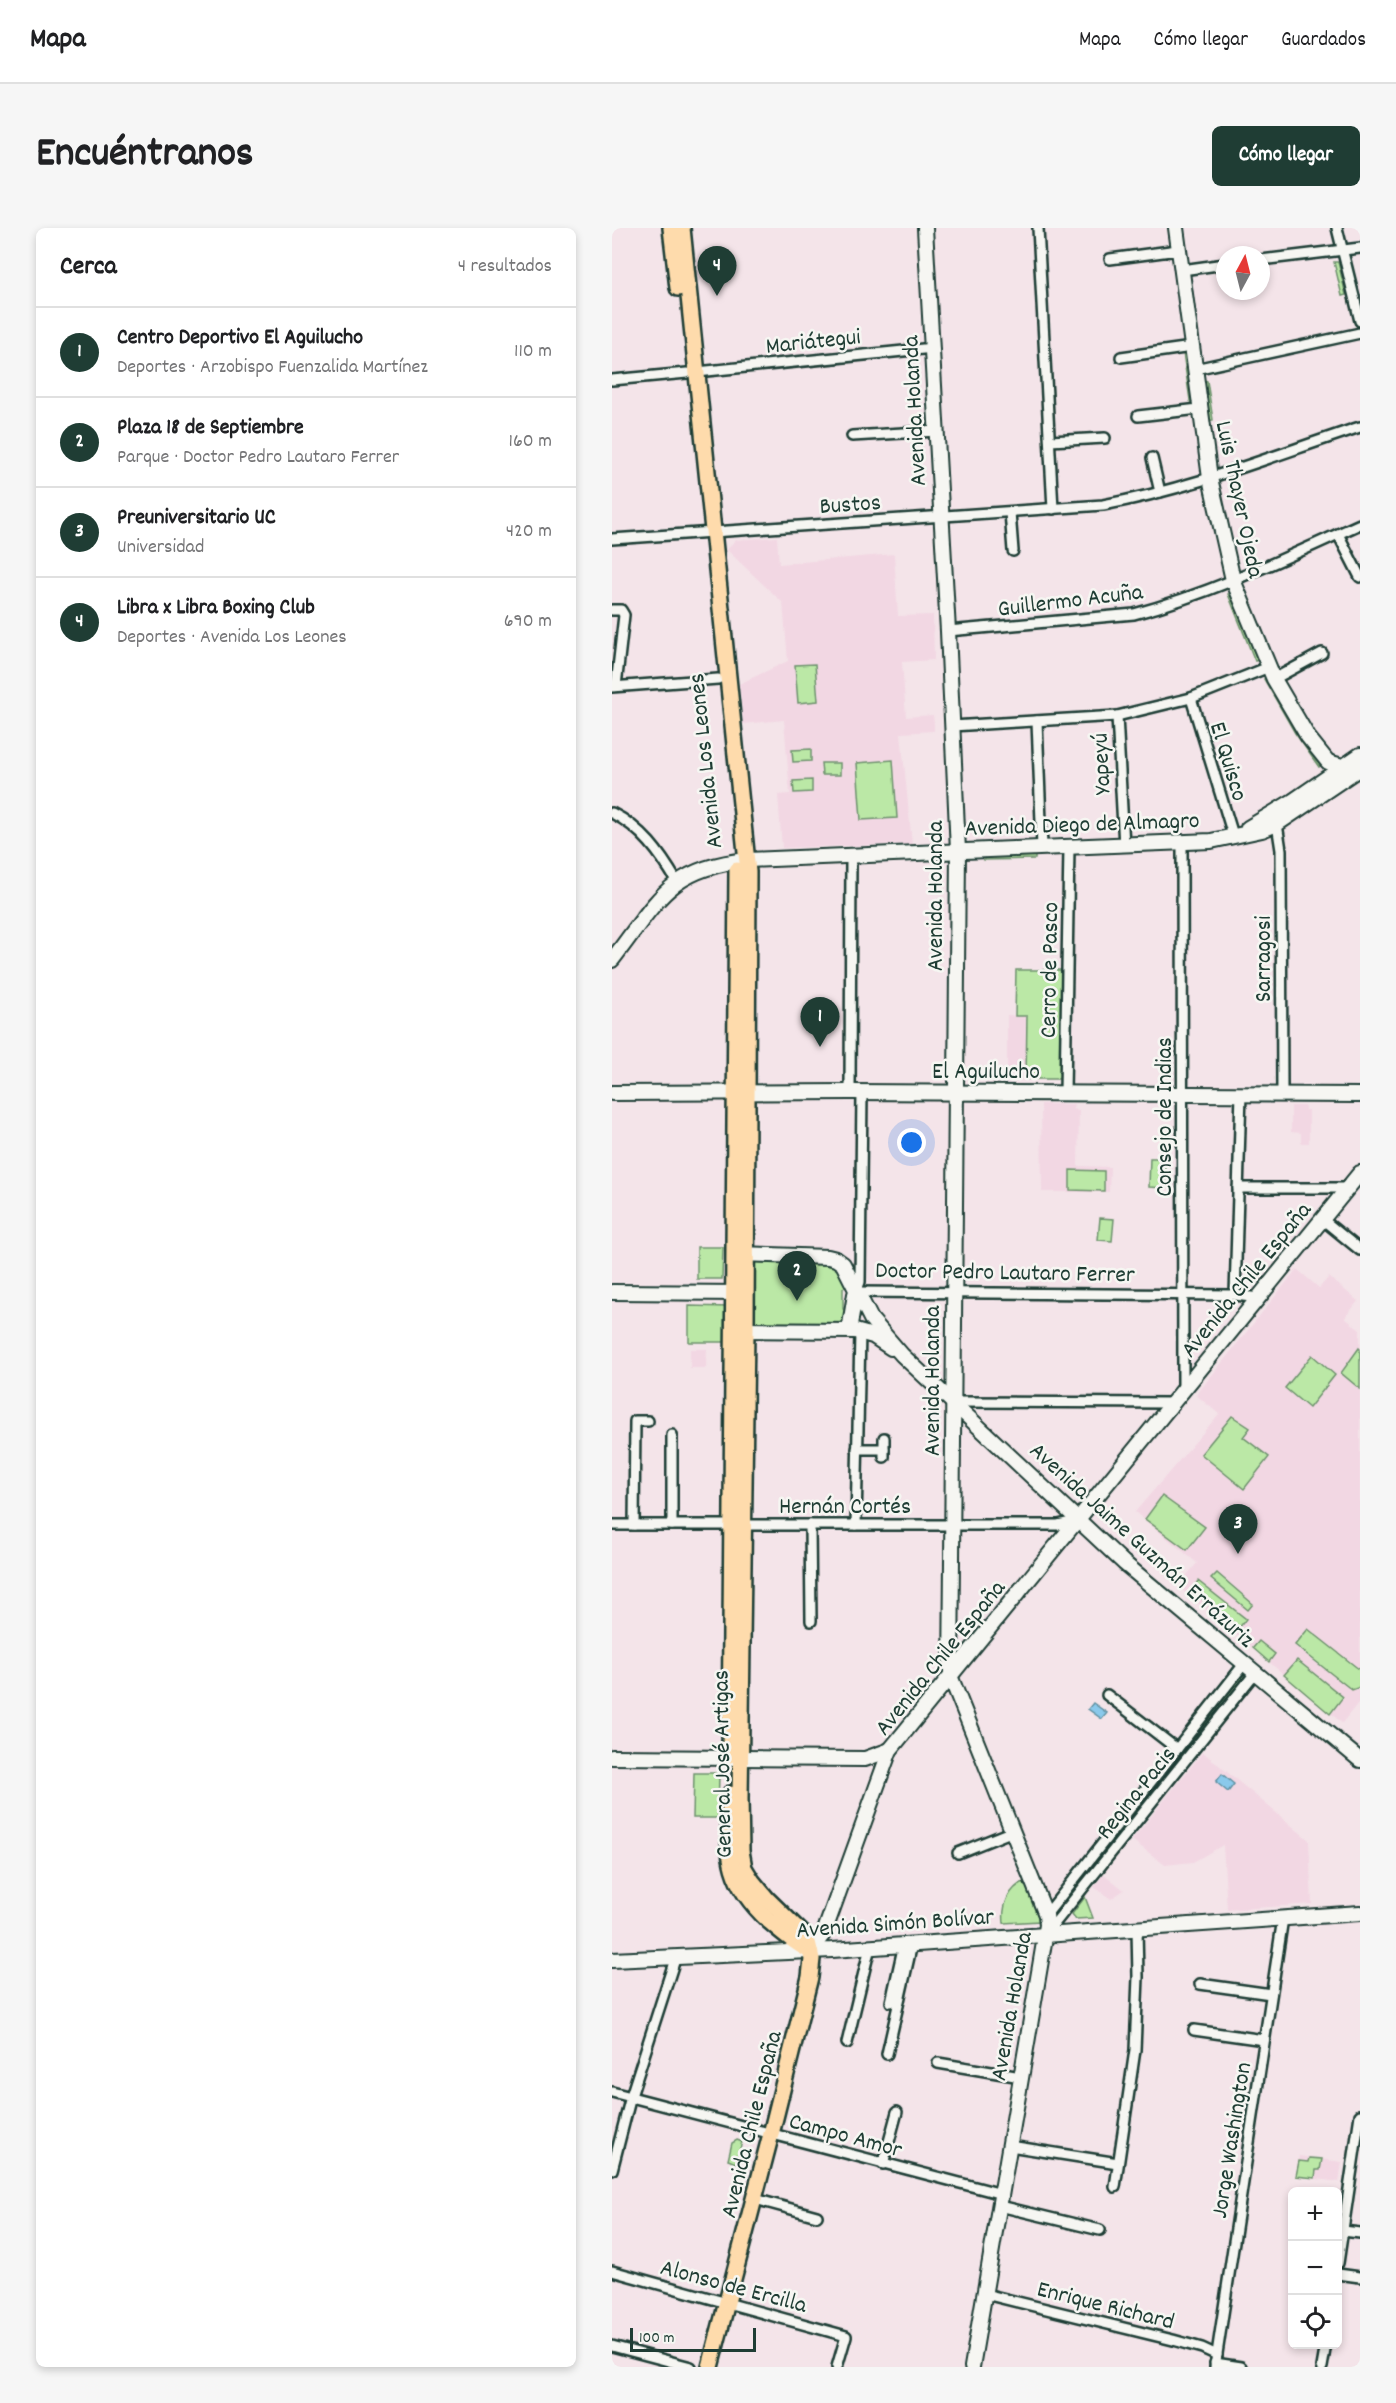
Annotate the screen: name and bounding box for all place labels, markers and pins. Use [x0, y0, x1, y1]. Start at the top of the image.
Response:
pin: 4 [698, 247, 736, 296]
pin: 1 [800, 998, 840, 1047]
pin: 2 [778, 1252, 816, 1301]
pin: 3 [1218, 1504, 1258, 1554]

